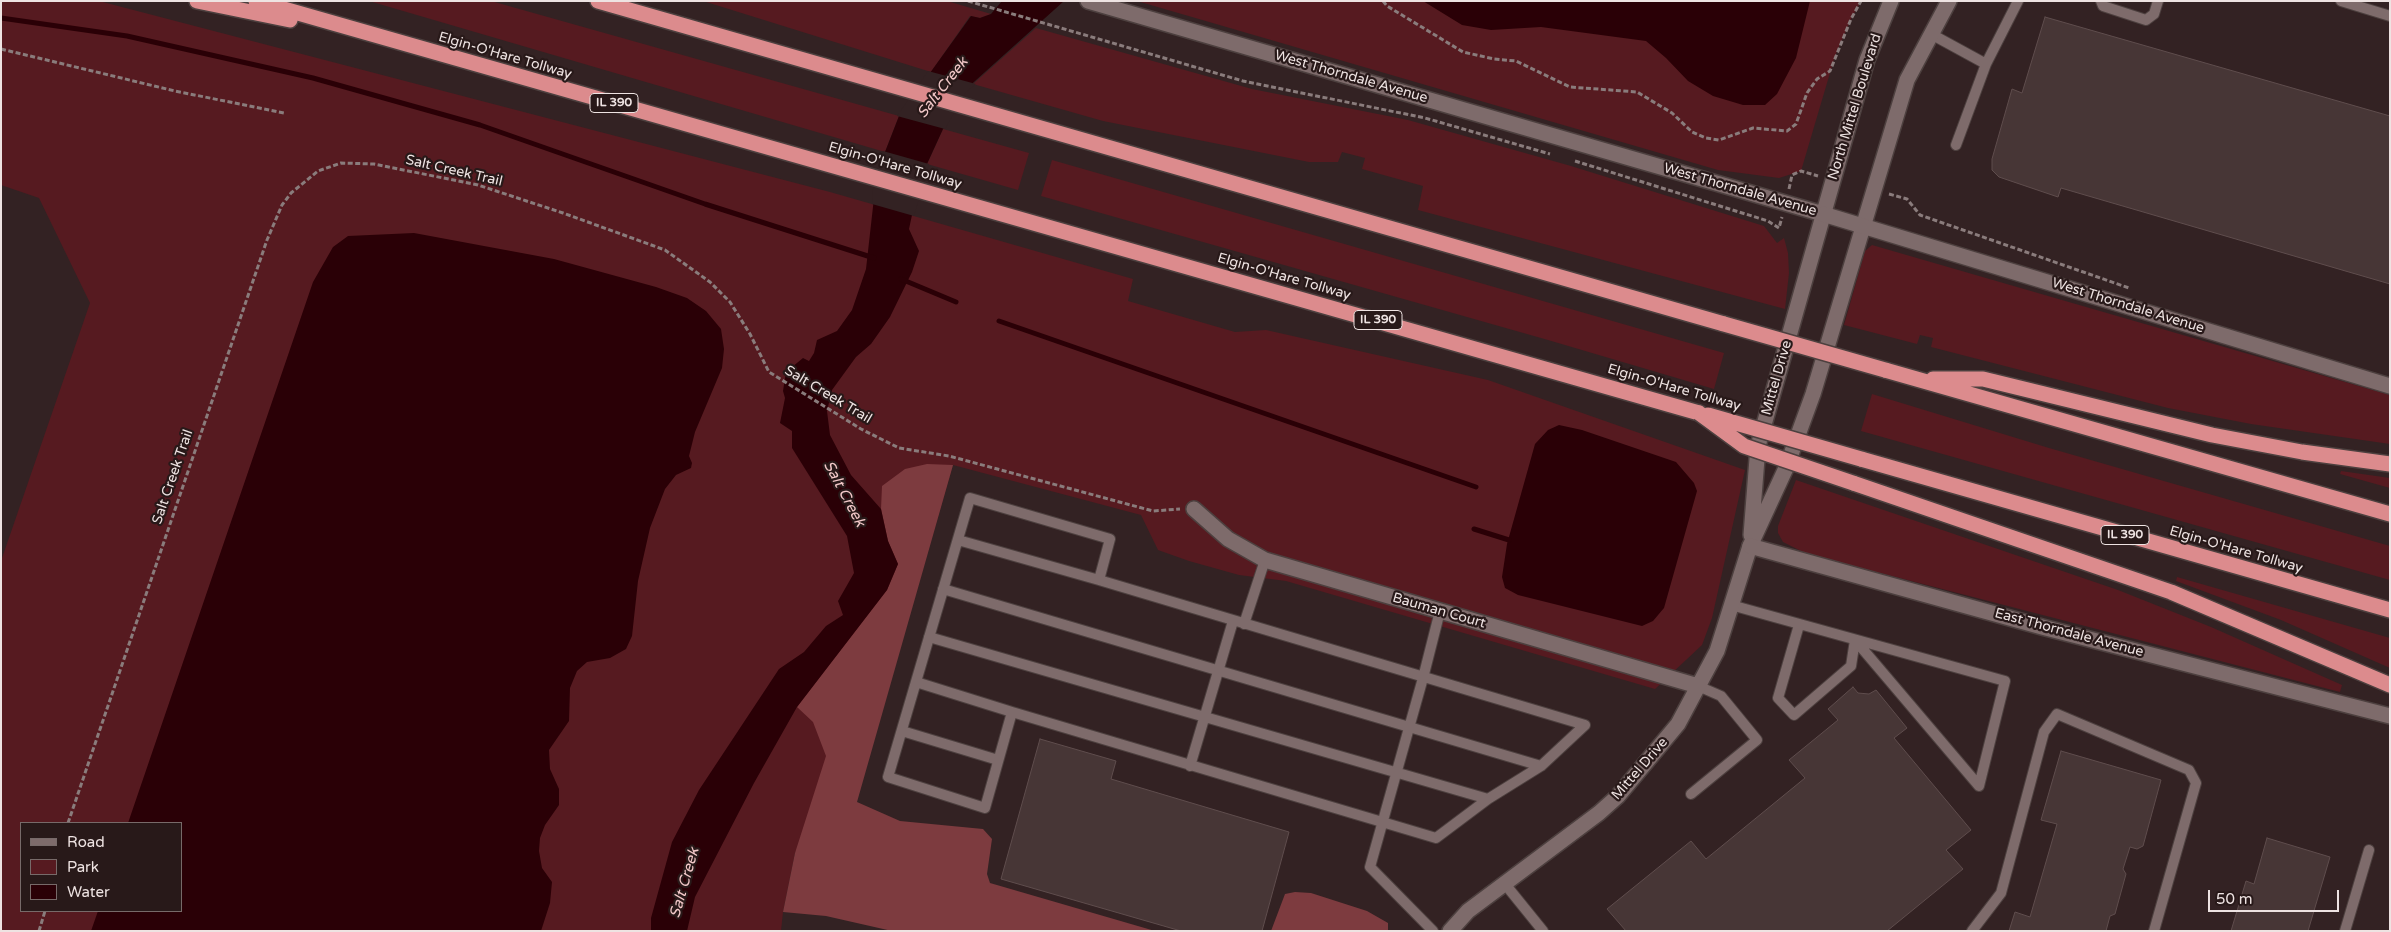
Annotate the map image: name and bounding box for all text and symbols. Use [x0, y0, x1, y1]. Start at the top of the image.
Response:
street label: Elgin-O'Hare Tollway [436, 29, 574, 83]
street label: North Mittel Boulevard [1825, 32, 1885, 182]
street label: West Thorndale Avenue [1273, 47, 1429, 107]
water label: Salt Creek [914, 54, 972, 122]
road number: IL 390 [590, 94, 638, 112]
street label: Elgin-O'Hare Tollway [826, 139, 964, 193]
street label: Salt Creek Trail [404, 152, 504, 190]
street label: West Thorndale Avenue [1662, 160, 1818, 220]
street label: Elgin-O'Hare Tollway [1215, 250, 1353, 304]
street label: West Thorndale Avenue [2050, 275, 2206, 337]
road number: IL 390 [1354, 310, 1402, 330]
street label: Mittel Drive [1758, 339, 1796, 417]
street label: Elgin-O'Hare Tollway [1605, 361, 1743, 415]
street label: Salt Creek Trail [781, 362, 875, 428]
street label: Salt Creek Trail [149, 428, 197, 526]
water label: Salt Creek [819, 458, 869, 530]
street label: Elgin-O'Hare Tollway [2167, 523, 2305, 577]
road number: IL 390 [2101, 526, 2149, 544]
street label: Bauman Court [1390, 590, 1488, 632]
street label: East Thorndale Avenue [1993, 605, 2145, 661]
street label: Mittel Drive [1608, 734, 1672, 804]
legend [20, 822, 182, 912]
text: Road [67, 833, 105, 851]
water label: Salt Creek [666, 846, 704, 920]
text: Park [67, 858, 99, 876]
scale bar [2211, 880, 2342, 912]
text: Water [67, 883, 110, 901]
text: 50 m [2216, 890, 2253, 908]

